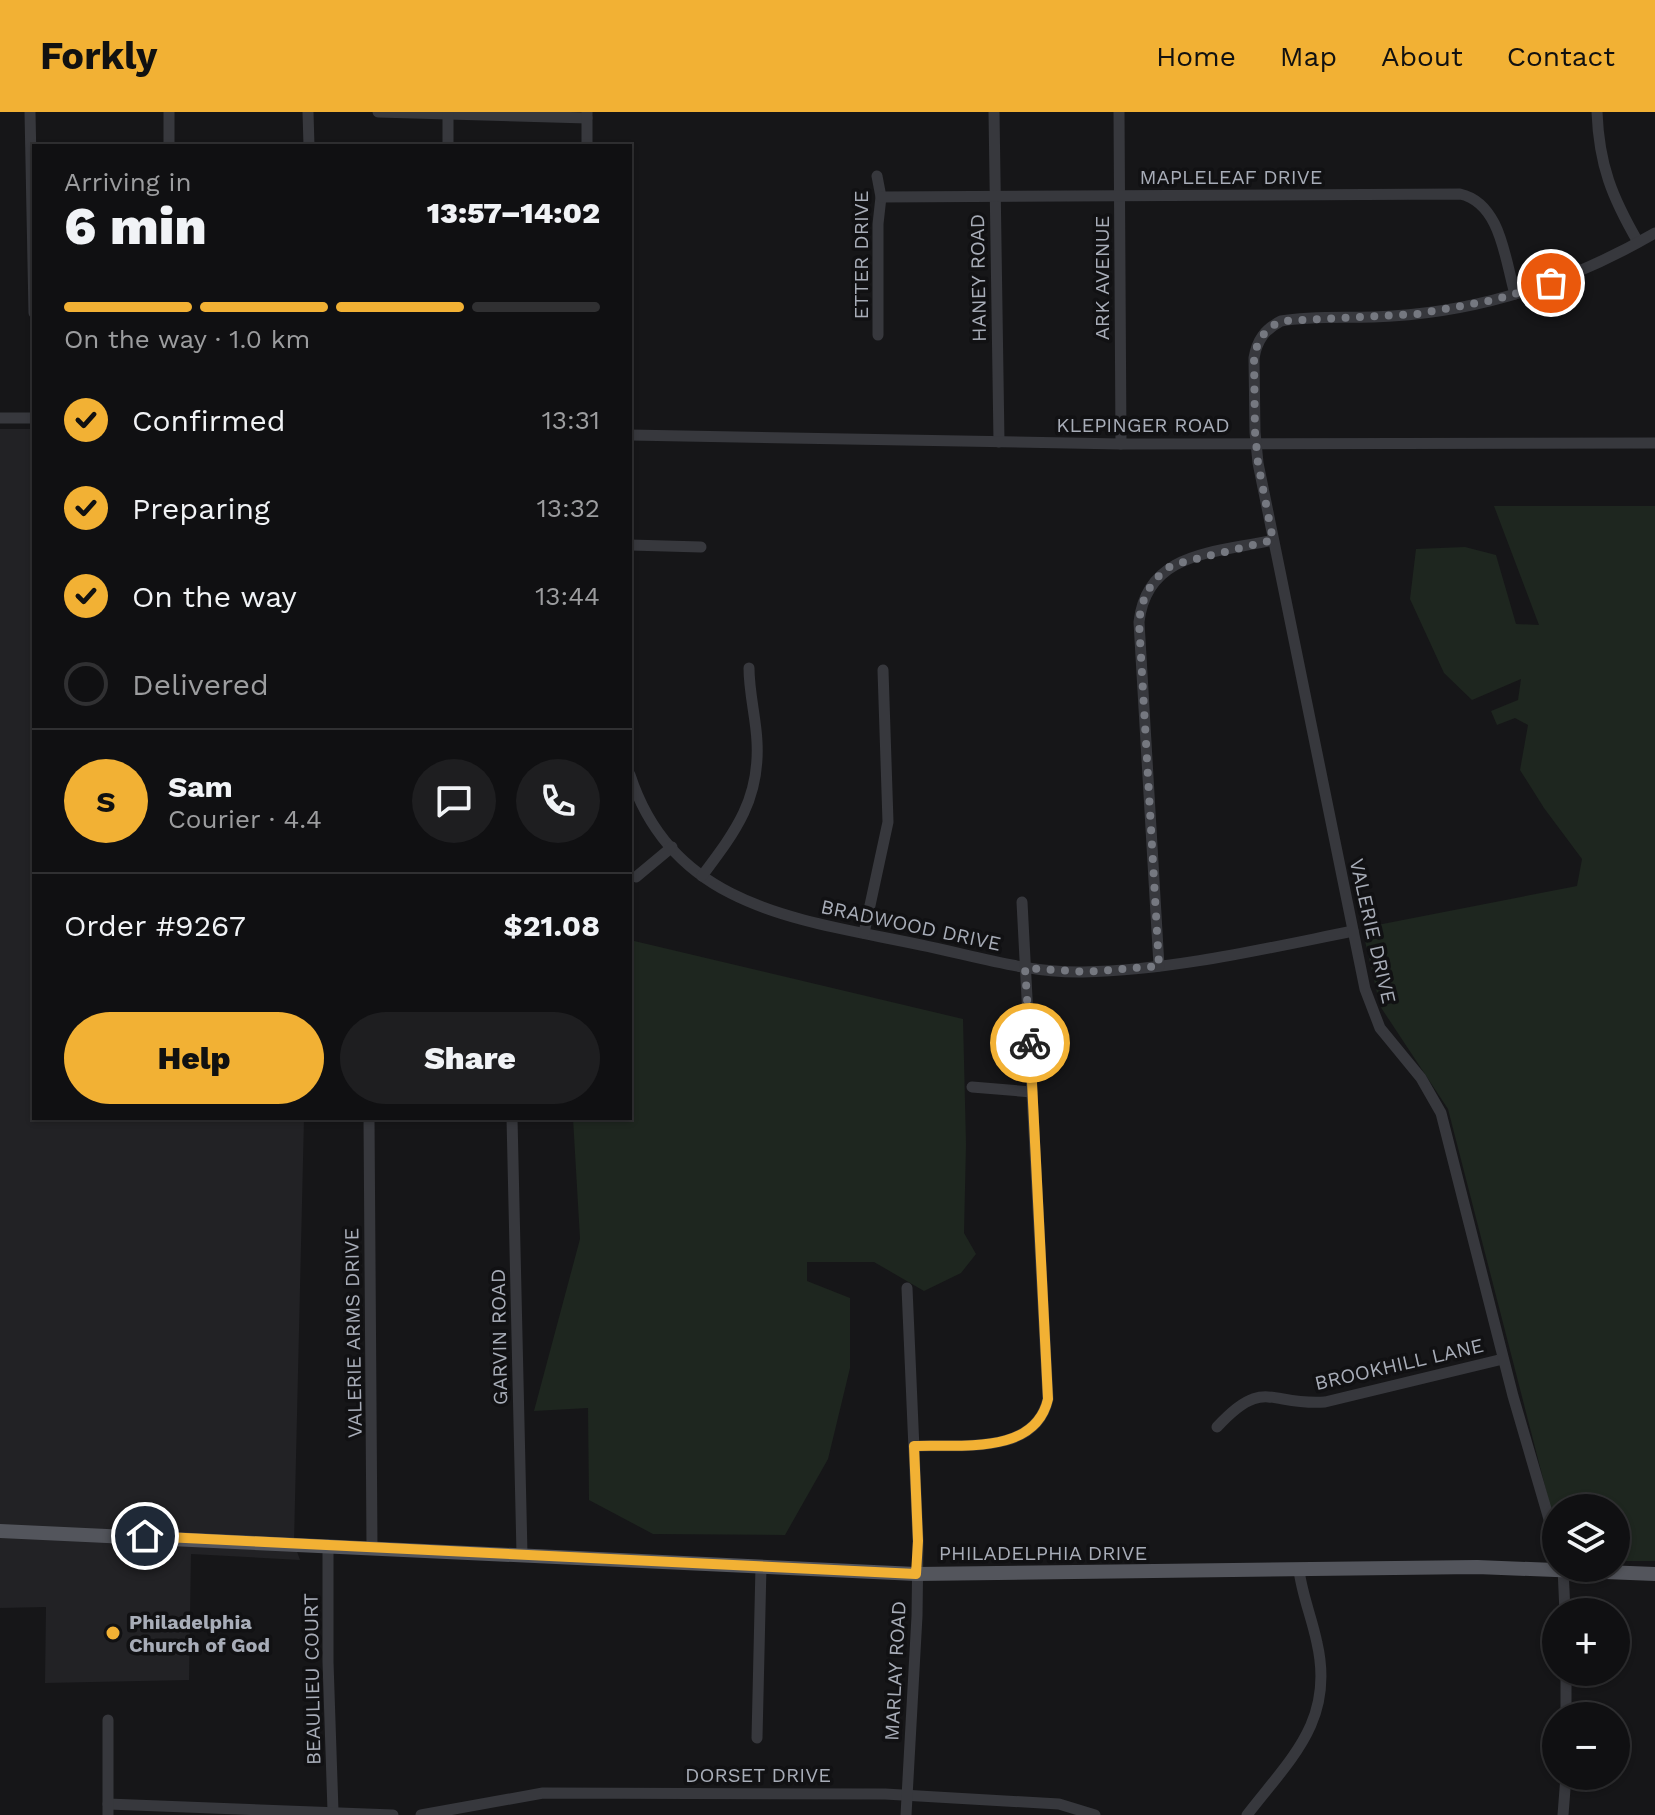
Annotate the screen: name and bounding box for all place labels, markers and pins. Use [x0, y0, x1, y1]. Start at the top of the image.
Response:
pin [1517, 249, 1585, 317]
pin [111, 1502, 179, 1570]
place label: Philadelphia Church of God [129, 1610, 270, 1657]
marker: Philadelphia Church of God [104, 1624, 122, 1642]

